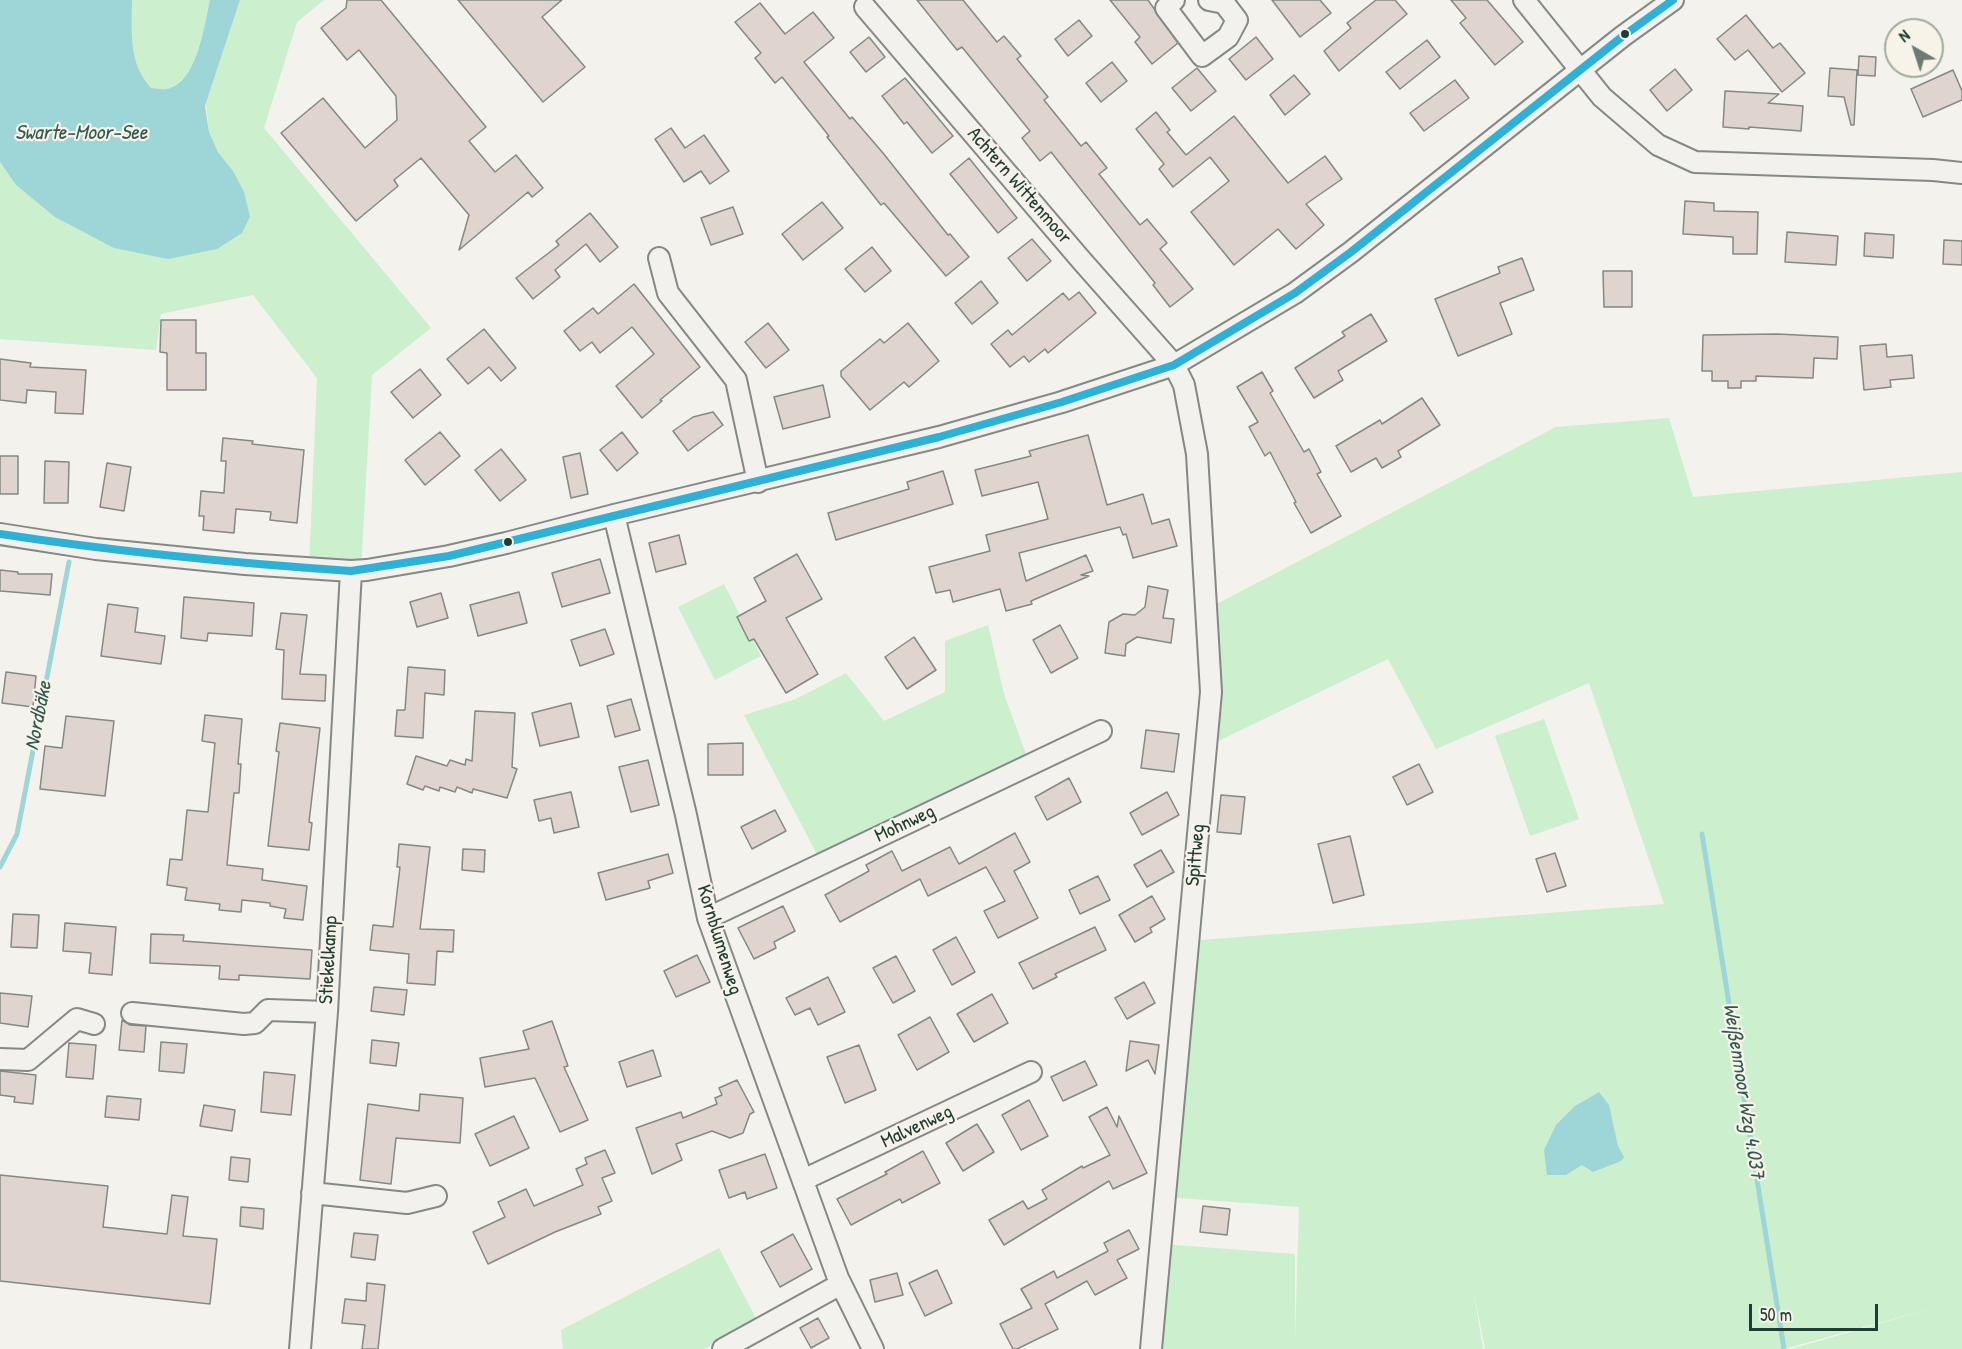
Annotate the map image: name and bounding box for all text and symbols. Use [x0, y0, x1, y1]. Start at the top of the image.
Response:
north arrow [1884, 18, 1944, 78]
text: N [1894, 24, 1914, 47]
unlabelled marker [1619, 28, 1631, 40]
water label: Swarte-Moor-See [15, 120, 147, 146]
street label: Achtern Wittenmoor [962, 123, 1076, 249]
unlabelled marker [502, 536, 514, 548]
water label: Nordbäke [20, 679, 58, 753]
street label: Mohnweg [871, 800, 939, 848]
street label: Spittweg [1181, 823, 1211, 887]
street label: Kornblumenweg [691, 882, 747, 998]
street label: Stiekelkamp [315, 915, 343, 1005]
water label: Weißenmoor Wzg 4.037 [1717, 1002, 1769, 1180]
street label: Malvenweg [877, 1100, 957, 1154]
scale bar [1752, 1292, 1881, 1330]
text: 50 m [1760, 1302, 1792, 1327]

